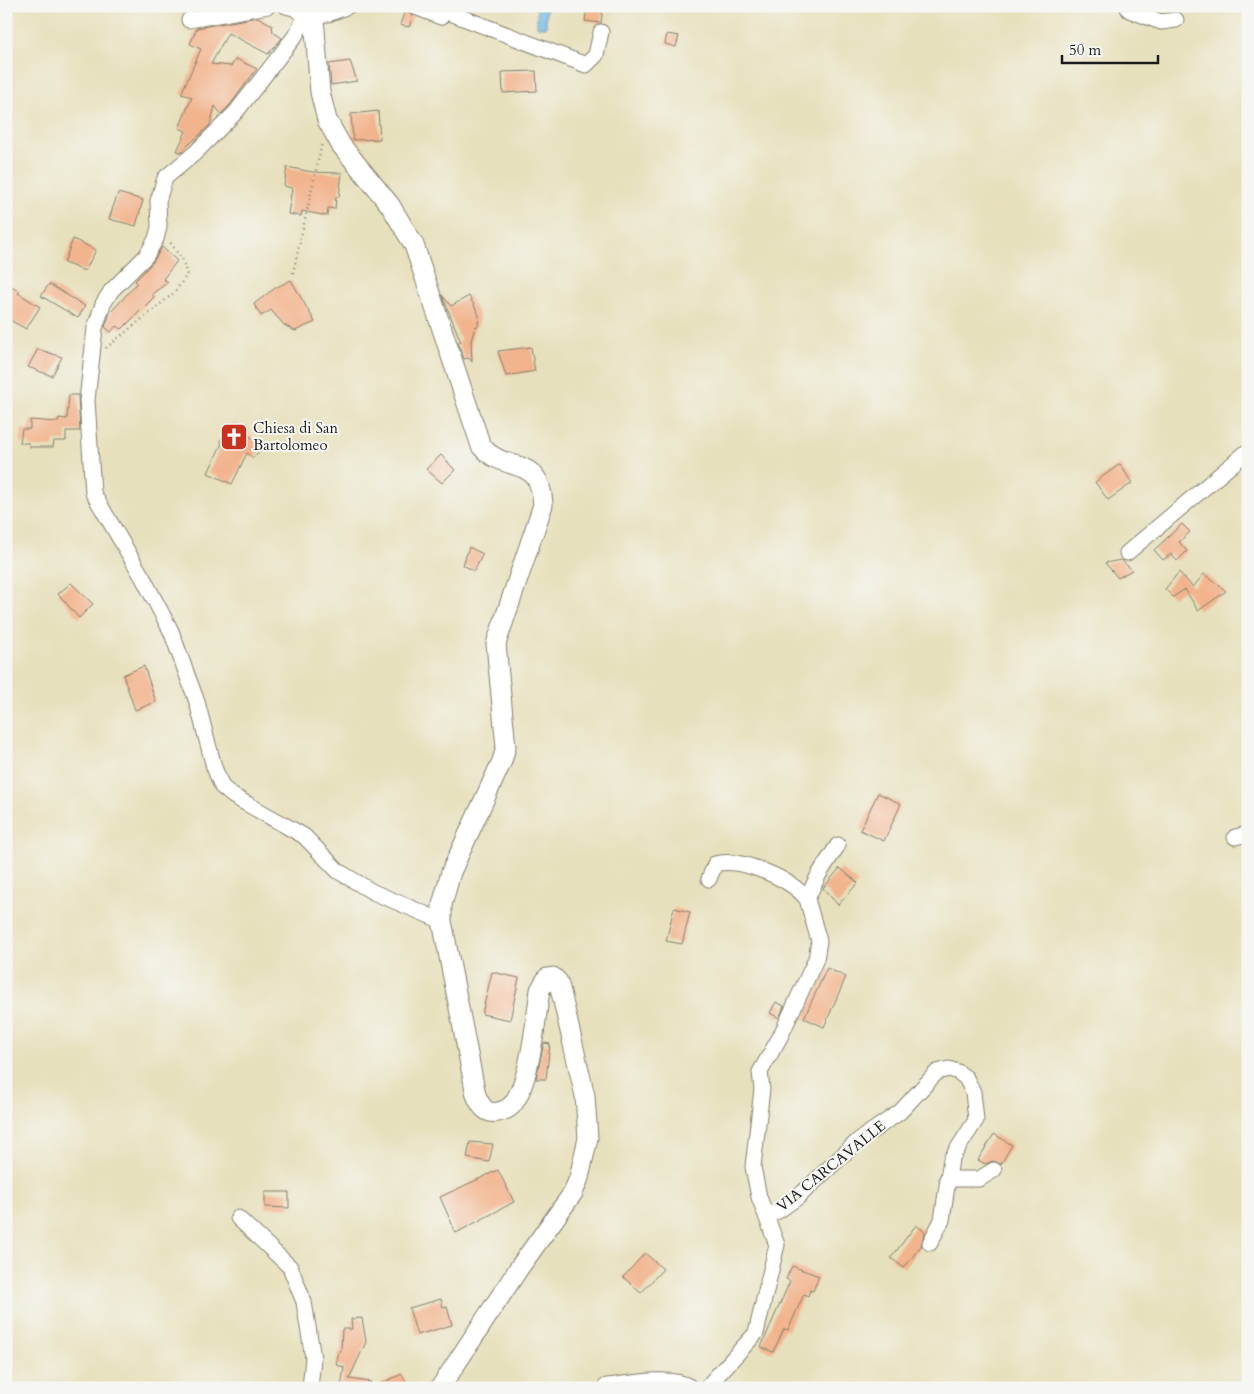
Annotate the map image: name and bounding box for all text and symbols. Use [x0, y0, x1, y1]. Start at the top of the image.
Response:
scale bar [1062, 32, 1158, 64]
text: 50 m [1069, 40, 1101, 60]
place label: Chiesa di San Bartolomeo [253, 418, 338, 455]
church icon: Chiesa di San Bartolomeo [219, 422, 249, 452]
street label: VIA CARCAVALLE [772, 1116, 890, 1216]

